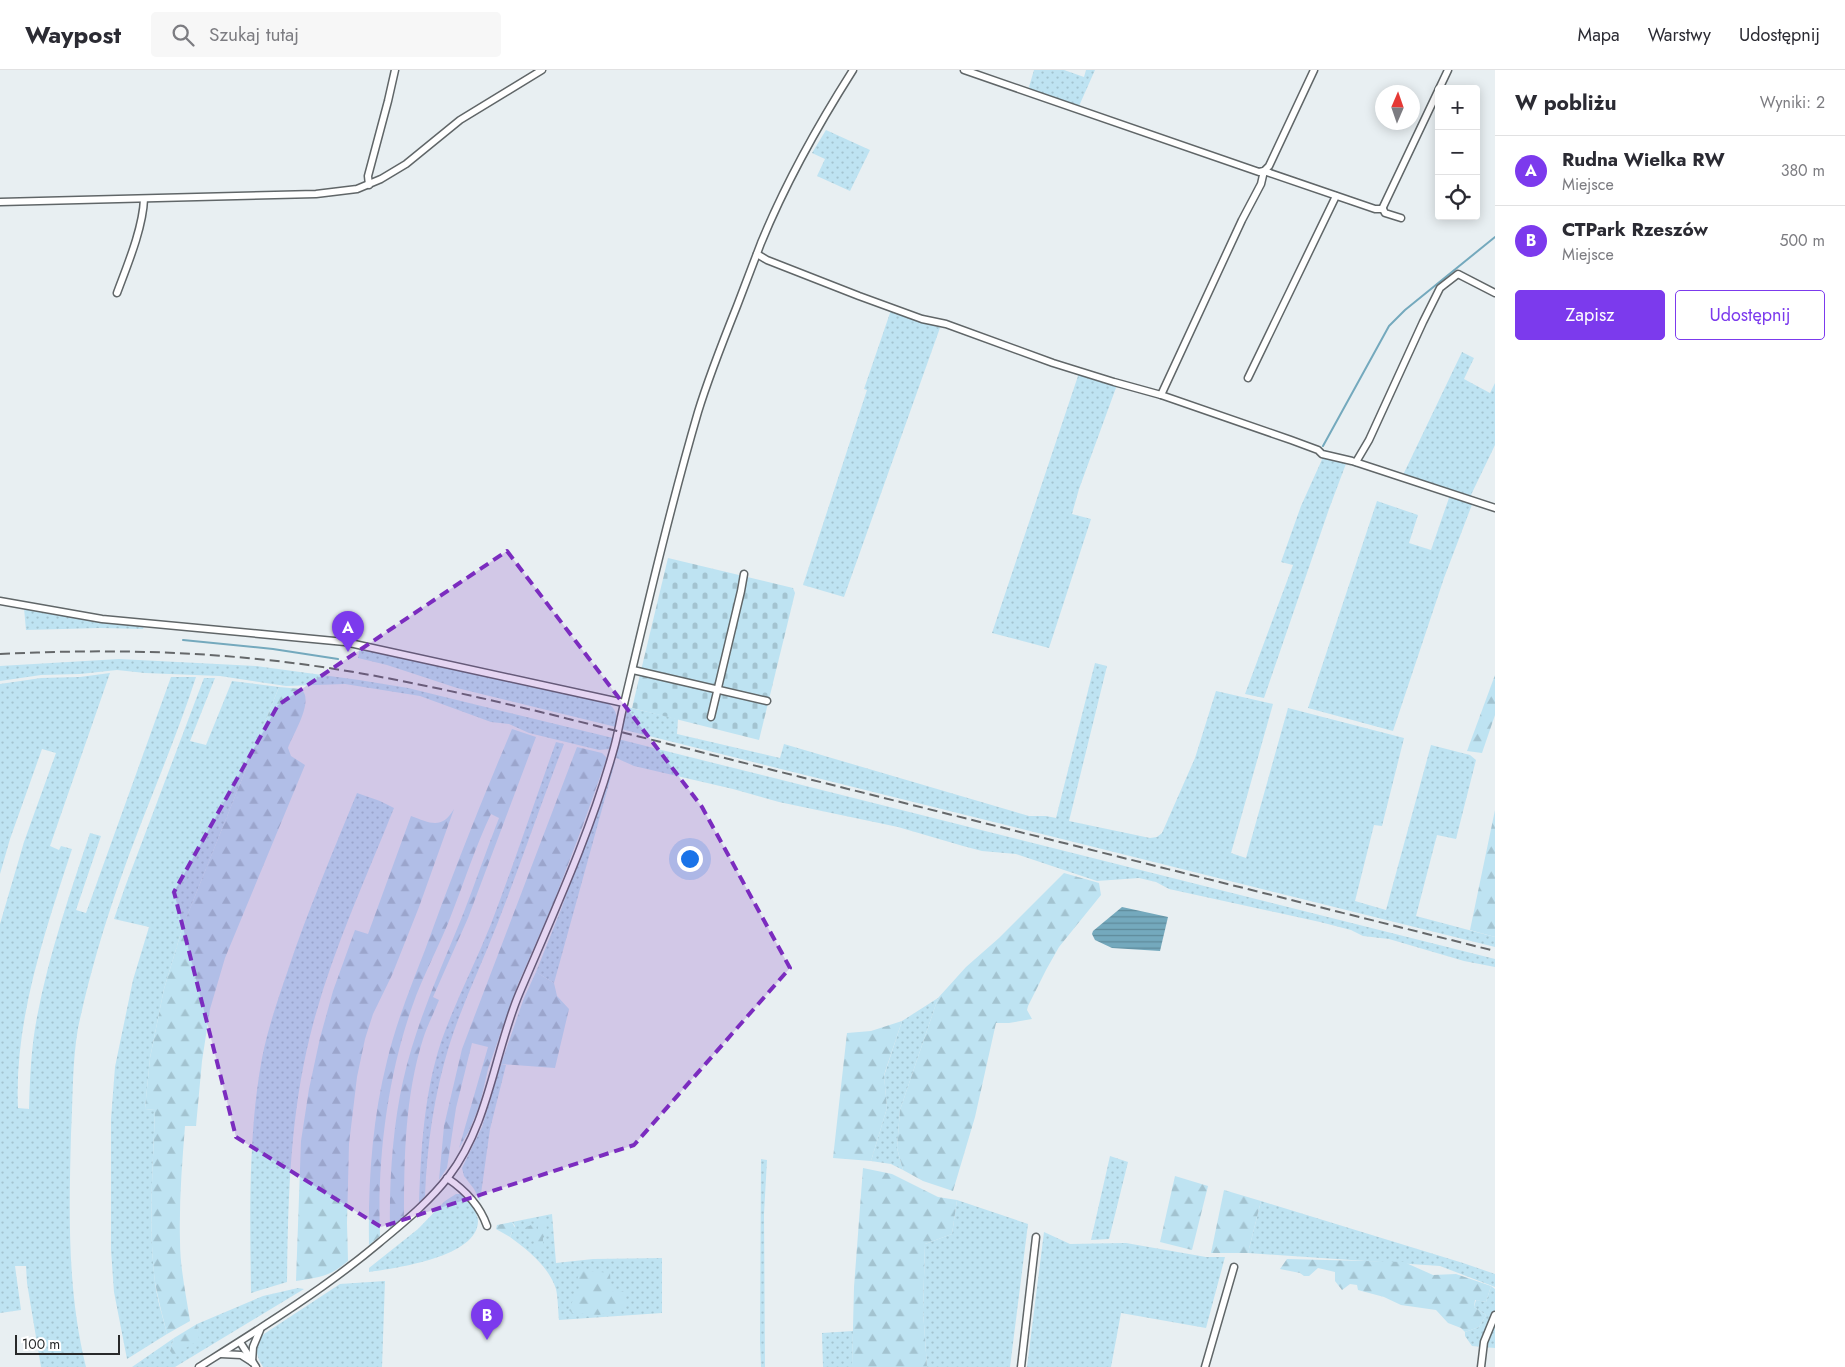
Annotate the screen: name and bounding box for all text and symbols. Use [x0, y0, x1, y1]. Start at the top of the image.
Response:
search box [151, 12, 501, 57]
text: Waypost [25, 17, 121, 52]
icon: search [169, 21, 197, 49]
text: Szukaj tutaj [209, 21, 299, 48]
text: Mapa [1578, 22, 1620, 48]
text: Warstwy [1648, 22, 1711, 48]
text: Udostępnij [1739, 22, 1820, 48]
north arrow [1375, 85, 1420, 130]
map controls [1435, 85, 1480, 220]
button: + [1435, 85, 1480, 130]
text: W pobliżu [1515, 88, 1616, 118]
text: Wyniki: 2 [1760, 91, 1825, 114]
button: − [1435, 130, 1480, 175]
text: Rudna Wielka RW [1562, 146, 1725, 173]
text: A [1525, 159, 1537, 182]
text: 380 m [1781, 159, 1825, 182]
text: Miejsce [1562, 173, 1614, 196]
button: locate [1435, 175, 1480, 220]
text: CTPark Rzeszów [1562, 216, 1708, 243]
text: B [1526, 229, 1536, 252]
text: 500 m [1779, 229, 1825, 252]
text: Miejsce [1562, 243, 1614, 266]
button: Zapisz [1515, 290, 1665, 340]
button: Udostępnij [1675, 290, 1825, 340]
pin: A [332, 611, 364, 652]
your location [677, 846, 703, 872]
pin: B [471, 1299, 503, 1340]
scale bar [15, 1332, 120, 1355]
text: 100 m [22, 1334, 60, 1354]

